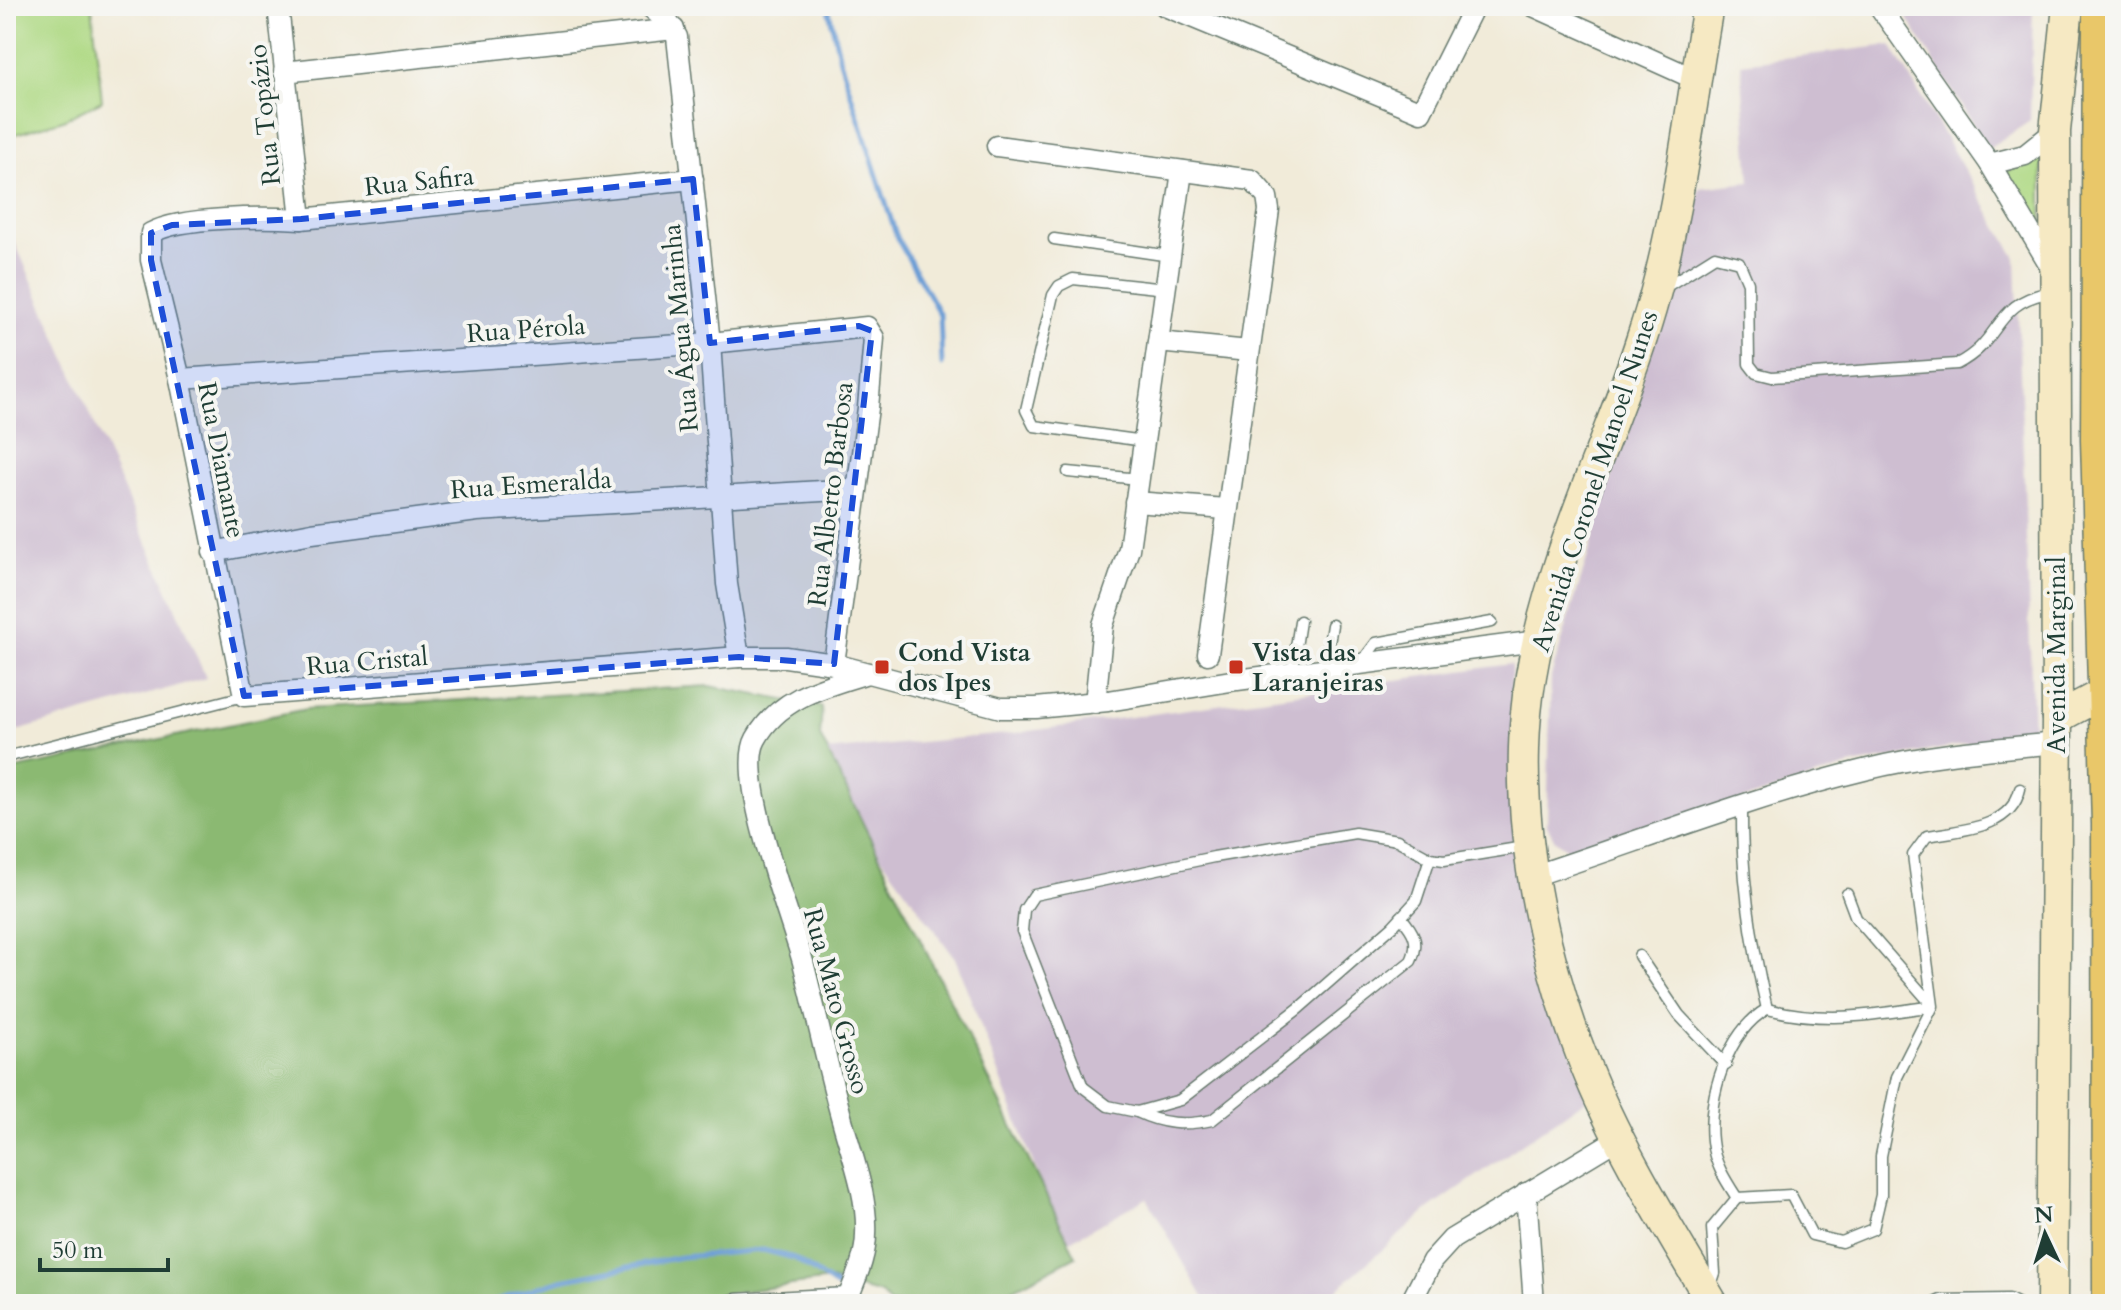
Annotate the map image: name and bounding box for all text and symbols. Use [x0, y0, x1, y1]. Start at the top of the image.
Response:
street label: Rua Topázio [240, 43, 289, 187]
street label: Rua Safira [362, 158, 476, 205]
street label: Rua Água Marinha [654, 222, 707, 434]
street label: Avenida Coronel Manoel Nunes [1523, 306, 1666, 656]
street label: Rua Pérola [465, 308, 587, 351]
street label: Rua Diamante [189, 379, 254, 541]
street label: Rua Alberto Barbosa [799, 380, 862, 609]
street label: Rua Esmeralda [449, 461, 613, 508]
street label: Avenida Marginal [2039, 556, 2074, 754]
place label: Cond Vista dos Ipes [898, 635, 1031, 700]
place label: Vista das Laranjeiras [1252, 635, 1384, 700]
street label: Rua Cristal [305, 639, 430, 684]
marker: Cond Vista dos Ipes [873, 658, 891, 676]
marker: Vista das Laranjeiras [1227, 658, 1245, 676]
street label: Rua Mato Grosso [795, 904, 878, 1098]
north arrow [2005, 1194, 2085, 1274]
text: N [2033, 1199, 2054, 1231]
scale bar [40, 1222, 168, 1272]
text: 50 m [52, 1234, 104, 1267]

